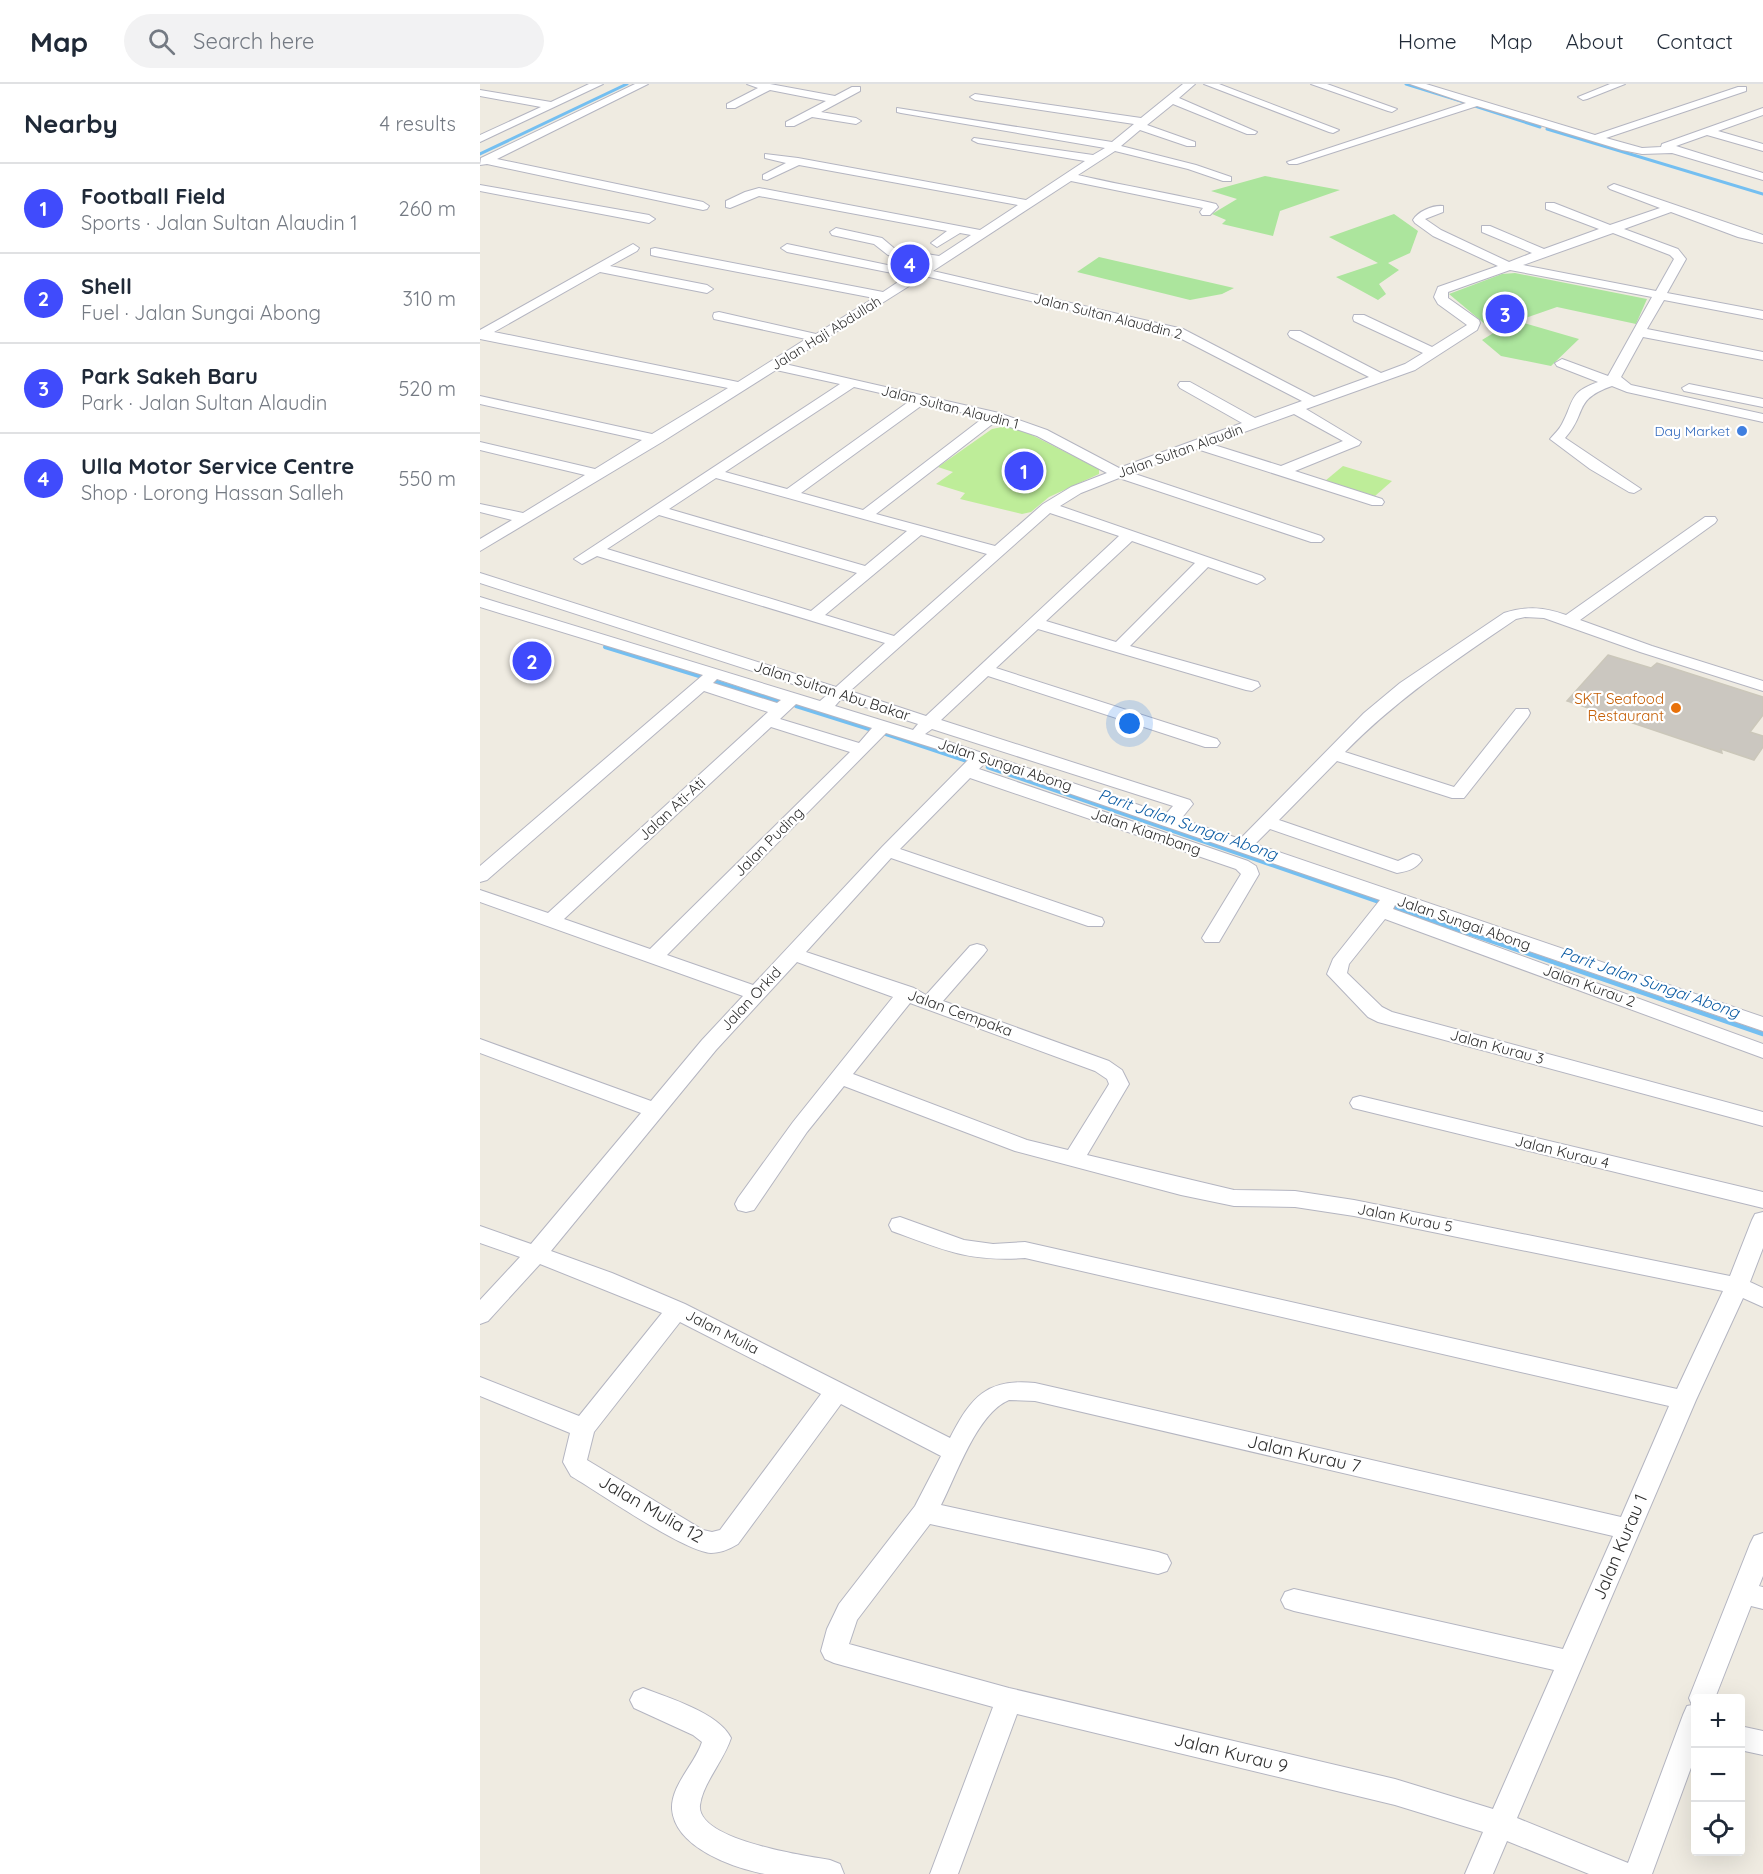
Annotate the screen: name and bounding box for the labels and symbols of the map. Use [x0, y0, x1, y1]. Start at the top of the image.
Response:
pin: 4 [890, 242, 930, 286]
street label: Jalan Sultan Alauddin 2 [1032, 289, 1184, 343]
street label: Jalan Haji Abdullah [768, 292, 884, 374]
pin: 3 [1486, 292, 1524, 336]
street label: Jalan Sultan Alaudin 1 [879, 381, 1021, 433]
street label: Jalan Sultan Alaudin [1115, 420, 1245, 482]
place label: Day Market [1654, 422, 1730, 440]
marker: Day Market [1735, 424, 1749, 438]
pin: 1 [1004, 448, 1044, 494]
pin: 2 [512, 638, 552, 684]
street label: Jalan Sultan Abu Bakar [752, 656, 913, 725]
place label: SKT Seafood Restaurant [1574, 689, 1664, 725]
marker: SKT Seafood Restaurant [1669, 701, 1683, 715]
your location [1115, 709, 1144, 738]
street label: Jalan Sungai Abong [936, 734, 1075, 795]
street label: Jalan Ati-Ati [634, 773, 709, 844]
water label: Parit Jalan Sungai Abong [1096, 784, 1281, 864]
street label: Jalan Puding [730, 803, 807, 880]
street label: Jalan Kiambang [1089, 804, 1204, 859]
street label: Jalan Sungai Abong [1395, 891, 1534, 954]
water label: Parit Jalan Sungai Abong [1558, 942, 1743, 1022]
street label: Jalan Kurau 2 [1540, 960, 1638, 1011]
street label: Jalan Orkid [716, 963, 785, 1035]
street label: Jalan Cempaka [905, 985, 1015, 1040]
street label: Jalan Kurau 3 [1448, 1025, 1546, 1068]
street label: Jalan Kurau 4 [1513, 1131, 1611, 1172]
street label: Jalan Kurau 5 [1356, 1199, 1454, 1236]
street label: Jalan Mulia [682, 1305, 762, 1358]
street label: Jalan Kurau 7 [1245, 1429, 1363, 1478]
street label: Jalan Mulia 12 [595, 1469, 708, 1548]
street label: Jalan Kurau 1 [1587, 1490, 1652, 1603]
street label: Jalan Kurau 9 [1172, 1727, 1290, 1778]

